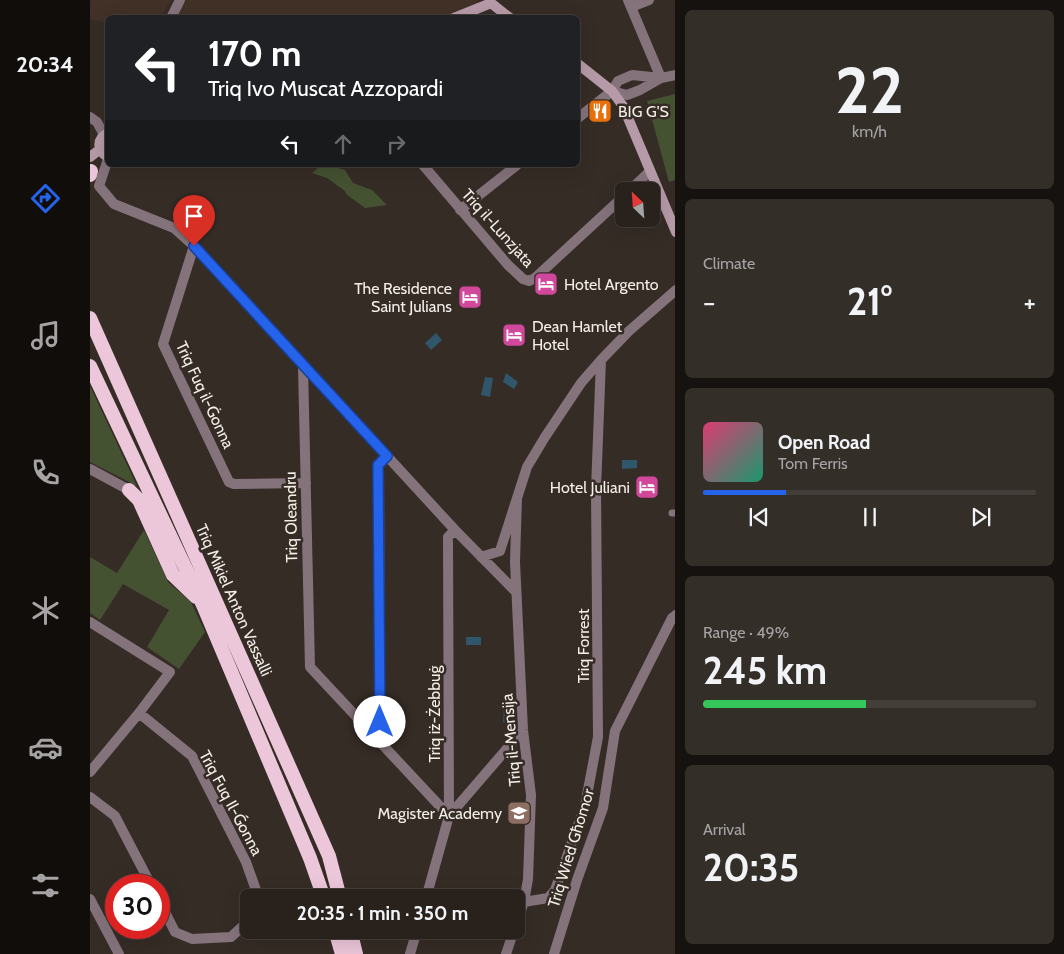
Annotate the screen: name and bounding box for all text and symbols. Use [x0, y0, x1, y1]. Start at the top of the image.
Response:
text: 170 m [208, 32, 301, 75]
icon: left [125, 35, 190, 100]
text: 22 [835, 50, 904, 129]
text: 20:34 [16, 51, 74, 78]
text: Triq Ivo Muscat Azzopardi [208, 75, 443, 102]
restaurant icon: BIG G'S [587, 98, 613, 124]
place label: BIG G'S [618, 102, 669, 121]
text: km/h [852, 122, 887, 141]
icon: left [276, 130, 304, 158]
icon: ahead [329, 130, 357, 158]
icon: right [382, 130, 410, 158]
icon: directions [28, 181, 63, 216]
north arrow [615, 182, 660, 228]
map controls [615, 182, 660, 227]
street label: Triq il-Lunzjata [458, 185, 538, 271]
pin [173, 195, 215, 246]
icon: arrive [180, 202, 208, 230]
text: Climate [703, 254, 755, 273]
hotel icon: Hotel Argento [533, 271, 559, 297]
place label: Hotel Argento [564, 275, 659, 294]
text: 21° [847, 278, 892, 325]
place label: The Residence Saint Julians [354, 279, 452, 316]
hotel icon: The Residence Saint Julians [457, 284, 483, 310]
text: − [703, 285, 715, 319]
text: + [1024, 285, 1036, 319]
place label: Dean Hamlet Hotel [532, 317, 623, 354]
icon: music [28, 318, 63, 353]
hotel icon: Dean Hamlet Hotel [501, 322, 527, 348]
street label: Triq Fuq il-Ġonna [172, 339, 238, 452]
text: Open Road [778, 431, 870, 454]
text: Tom Ferris [778, 454, 848, 473]
icon: phone [28, 455, 63, 490]
street label: Triq Oleandru [281, 471, 301, 563]
hotel icon: Hotel Juliani [634, 474, 660, 500]
place label: Hotel Juliani [550, 478, 630, 497]
icon: previous [745, 503, 773, 531]
icon: pause [856, 503, 884, 531]
icon: next [967, 503, 995, 531]
street label: Triq Mikiel Anton Vassalli [192, 521, 276, 679]
icon: climate [28, 593, 63, 628]
street label: Triq Forrest [574, 608, 593, 683]
text: Range · 49% [703, 623, 789, 642]
text: 245 km [703, 647, 827, 694]
street label: Triq iż-Żebbuġ [425, 665, 444, 762]
street label: Triq il-Mensija [497, 693, 525, 787]
position arrow [353, 695, 405, 747]
icon: car [28, 730, 63, 765]
street label: Triq Fuq Il-Ǵonna [195, 747, 267, 859]
street label: Triq Wied Għomor [544, 785, 598, 910]
school or university icon: Magister Academy [506, 800, 532, 826]
place label: Magister Academy [377, 804, 502, 823]
text: Arrival [703, 820, 746, 839]
text: 20:35 [703, 844, 799, 891]
icon: filters [28, 868, 63, 903]
speed limit sign: 30 [105, 874, 170, 939]
text: 20:35 · 1 min · 350 m [297, 902, 468, 925]

